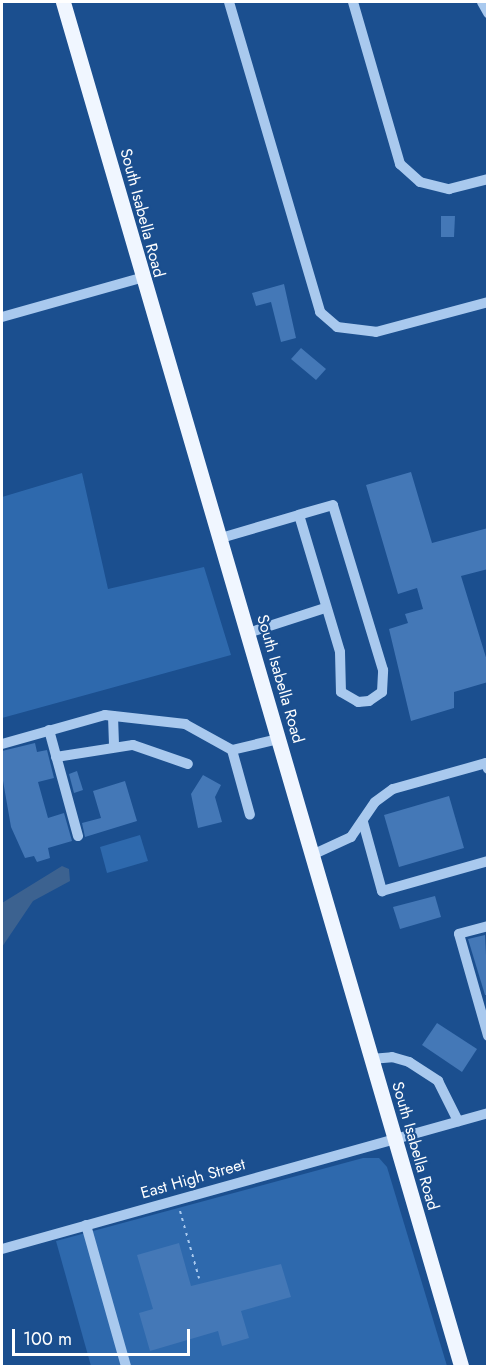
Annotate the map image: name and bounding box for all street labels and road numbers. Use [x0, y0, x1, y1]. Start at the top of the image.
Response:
street label: South Isabella Road [116, 146, 168, 280]
street label: South Isabella Road [252, 613, 308, 745]
street label: South Isabella Road [387, 1080, 443, 1212]
street label: East High Street [139, 1155, 247, 1203]

